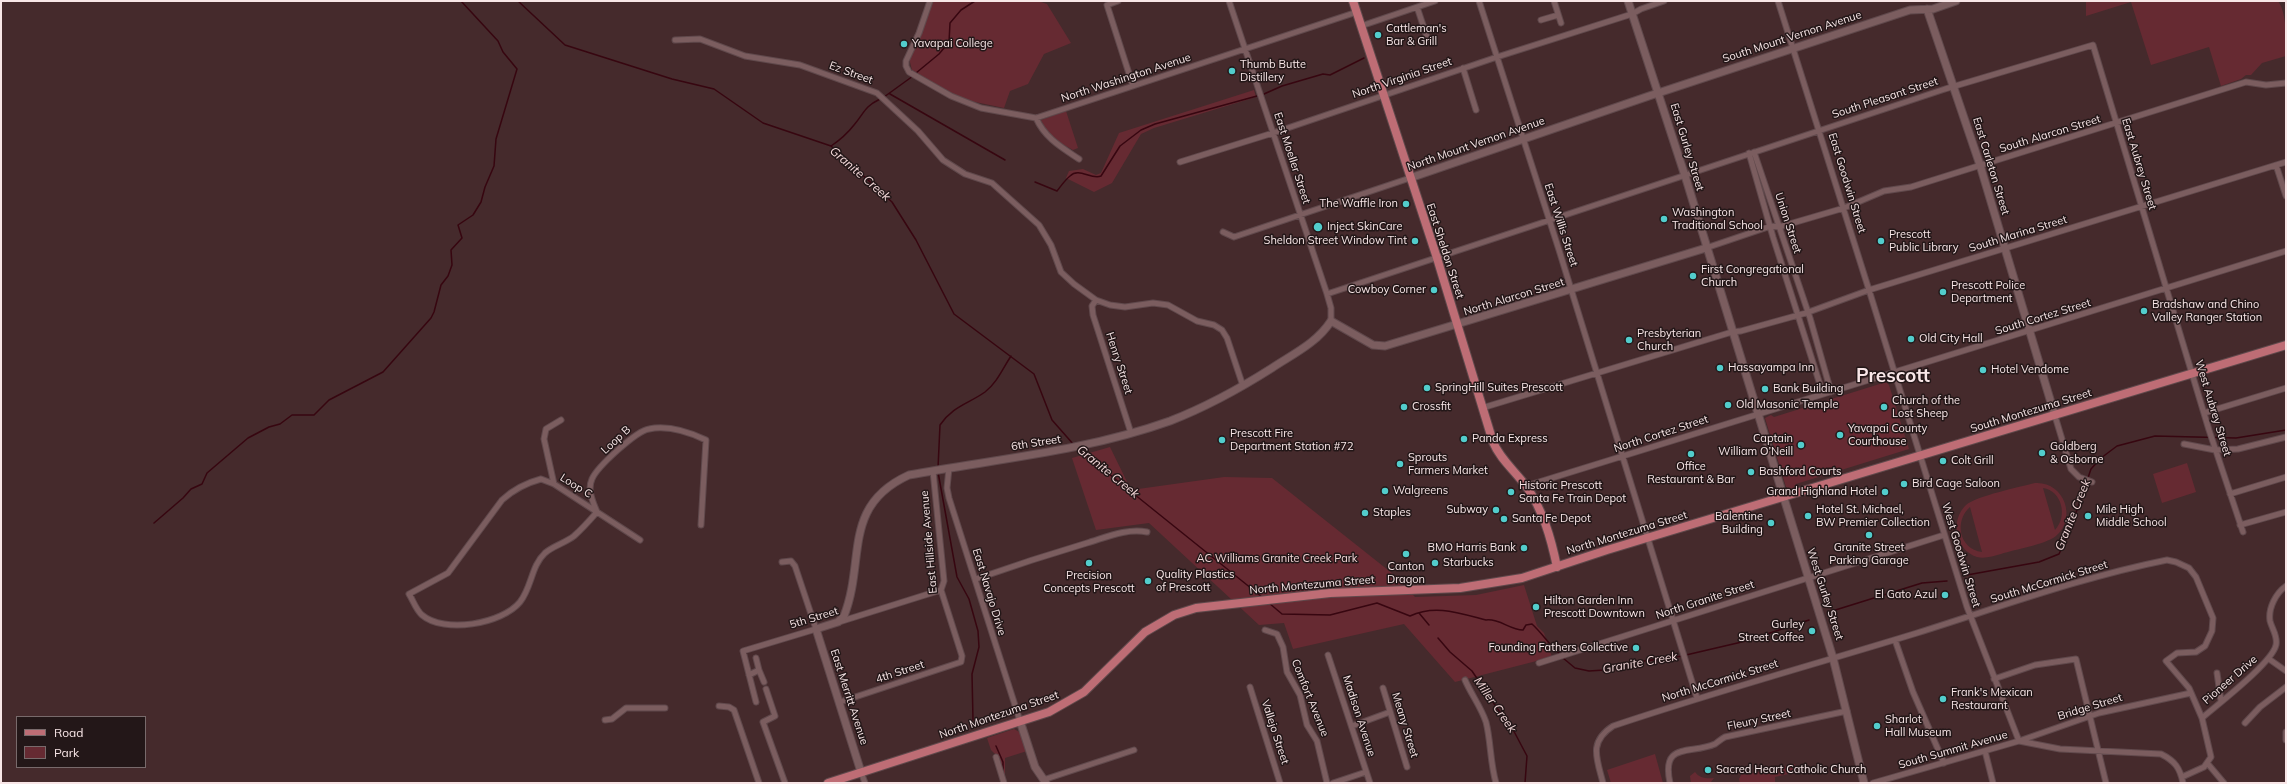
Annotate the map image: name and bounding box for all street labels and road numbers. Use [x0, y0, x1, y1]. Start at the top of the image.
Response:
street label: South Mount Vernon Avenue [1721, 8, 1863, 66]
street label: North Washington Avenue [1060, 51, 1192, 105]
street label: North Virginia Street [1351, 55, 1453, 101]
street label: Ez Street [827, 59, 875, 87]
street label: South Pleasant Street [1830, 75, 1940, 121]
street label: East Gurley Street [1667, 101, 1707, 193]
street label: East Moeller Street [1271, 111, 1313, 205]
street label: South Alarcon Street [1998, 112, 2102, 156]
street label: North Mount Vernon Avenue [1406, 114, 1546, 174]
street label: East Carleton Street [1970, 116, 2012, 216]
street label: East Aubrey Street [2119, 117, 2159, 211]
street label: East Goodwin Street [1825, 131, 1869, 235]
street label: East Willis Street [1541, 182, 1581, 268]
street label: Union Street [1772, 191, 1804, 255]
street label: East Sheldon Street [1423, 202, 1467, 300]
street label: South Marina Street [1967, 213, 2069, 255]
street label: North Alarcon Street [1462, 275, 1566, 319]
street label: South Cortez Street [1994, 296, 2092, 338]
street label: Henry Street [1103, 330, 1135, 396]
street label: West Aubrey Street [2192, 358, 2234, 458]
street label: South Montezuma Street [1969, 386, 2093, 436]
street label: North Cortez Street [1612, 413, 1710, 455]
street label: Loop B [599, 423, 633, 457]
street label: 6th Street [1010, 433, 1062, 453]
street label: Loop C [557, 471, 595, 501]
street label: East Hillside Avenue [918, 490, 940, 594]
street label: West Goodwin Street [1939, 501, 1983, 609]
street label: North Montezuma Street [1565, 508, 1689, 558]
street label: West Gurley Street [1804, 546, 1846, 642]
street label: East Navajo Drive [969, 547, 1009, 637]
street label: South McCormick Street [1989, 558, 2109, 606]
street label: North Montezuma Street [1249, 573, 1375, 597]
street label: North Granite Street [1654, 578, 1756, 622]
street label: 5th Street [788, 604, 840, 632]
street label: East Merritt Avenue [827, 647, 871, 747]
street label: Pioneer Drive [2200, 653, 2260, 707]
street label: Comfort Avenue [1288, 657, 1332, 739]
street label: North McCormick Street [1660, 657, 1780, 705]
street label: 4th Street [874, 658, 926, 686]
street label: Madison Avenue [1340, 674, 1378, 758]
street label: North Montezuma Street [938, 688, 1060, 742]
street label: Meany Street [1389, 691, 1421, 759]
street label: Bridge Street [2056, 691, 2124, 723]
street label: Vallejo Street [1258, 698, 1292, 766]
street label: Fleury Street [1726, 707, 1792, 733]
street label: South Summit Avenue [1897, 728, 2009, 772]

